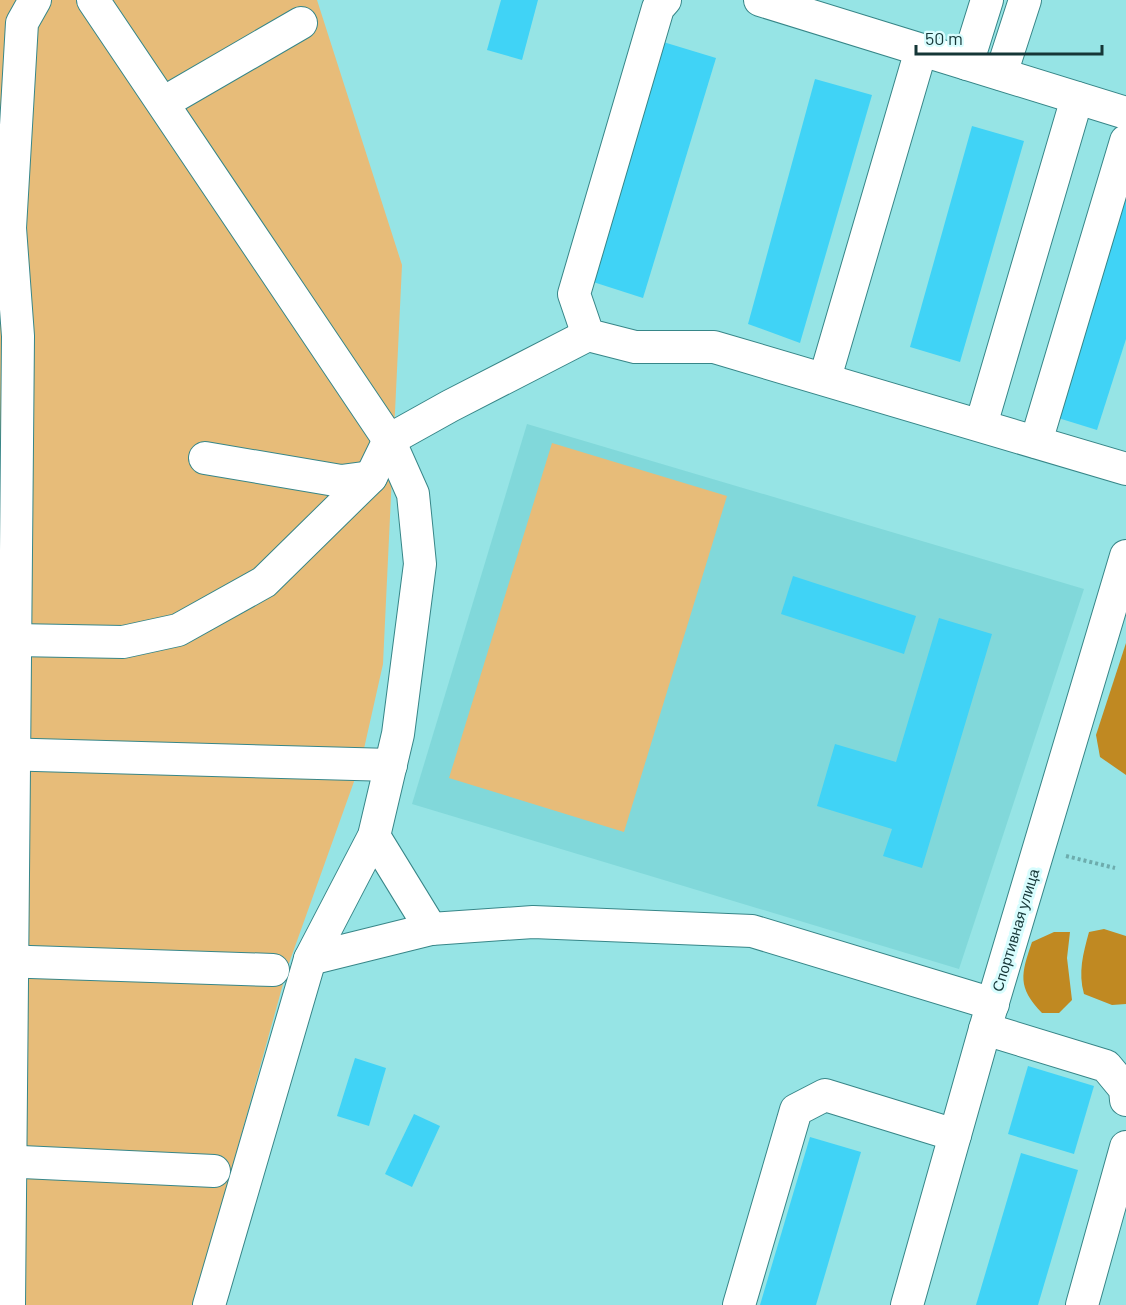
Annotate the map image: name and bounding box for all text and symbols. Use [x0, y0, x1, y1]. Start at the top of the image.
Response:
scale bar [916, 18, 1102, 56]
text: 50 m [925, 27, 963, 49]
street label: Спортивная улица [988, 866, 1042, 994]

